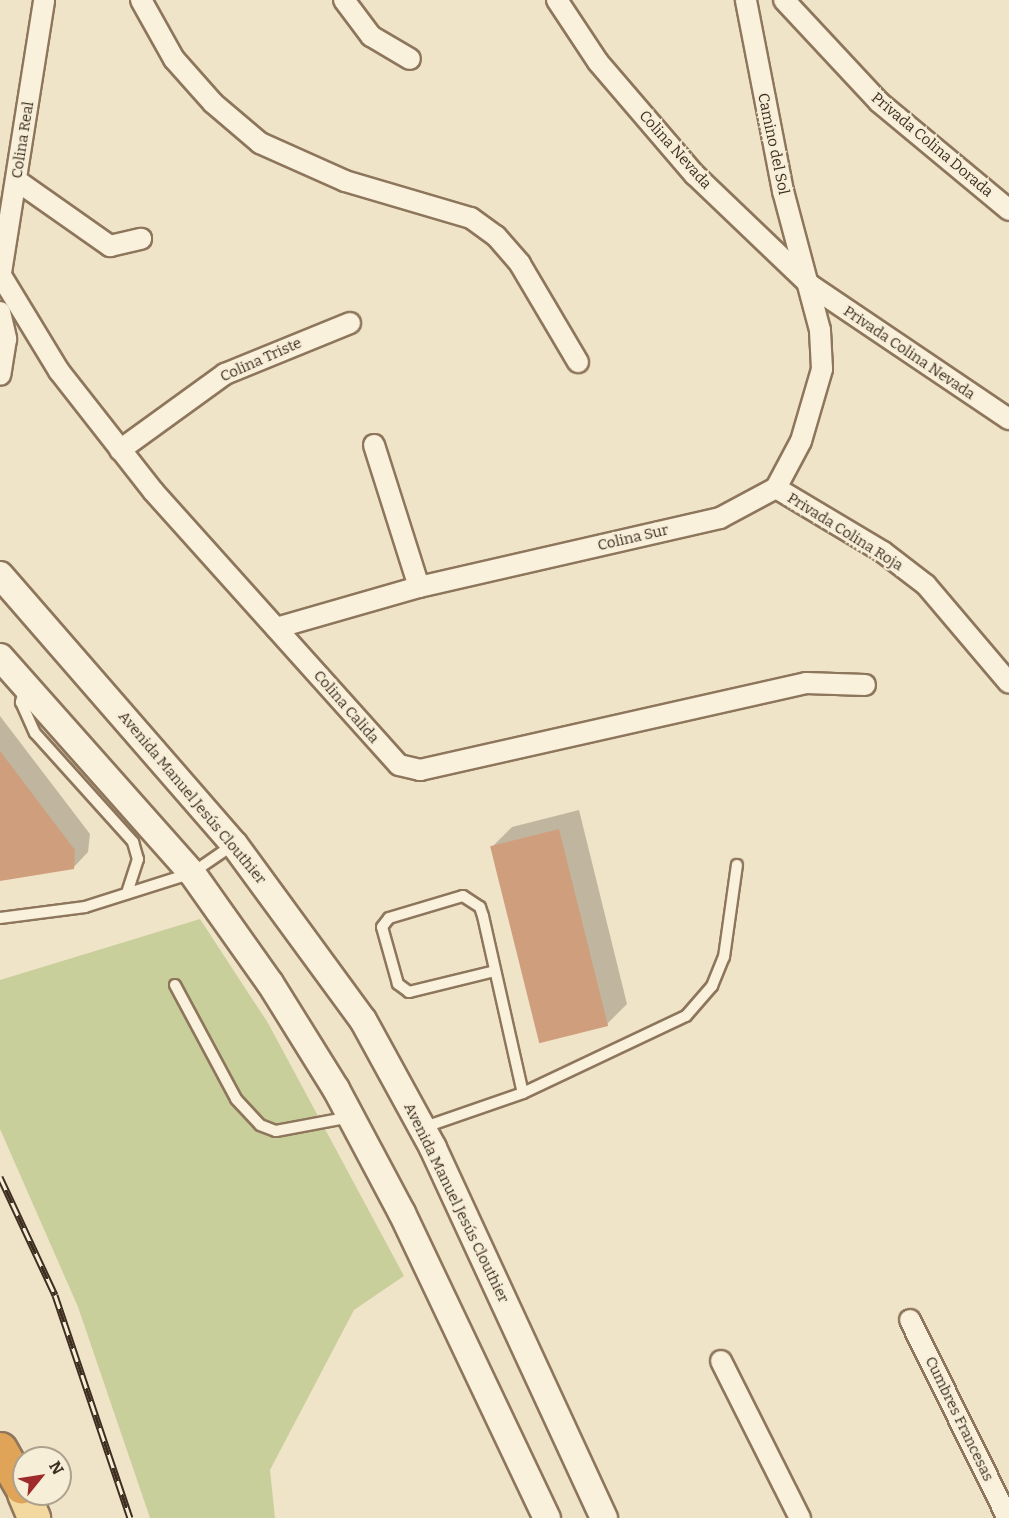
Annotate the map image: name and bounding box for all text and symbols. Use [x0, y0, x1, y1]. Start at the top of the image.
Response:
street label: Privada Colina Dorada [868, 89, 996, 201]
street label: Camino del Sol [753, 91, 793, 197]
street label: Colina Real [8, 100, 38, 180]
street label: Colina Nevada [635, 107, 715, 193]
street label: Privada Colina Nevada [840, 302, 978, 404]
street label: Colina Triste [217, 334, 305, 386]
street label: Privada Colina Roja [784, 489, 906, 575]
street label: Colina Sur [596, 521, 670, 555]
street label: Colina Calida [309, 667, 383, 747]
street label: Avenida Manuel Jesús Clouthier [114, 708, 270, 888]
street label: Avenida Manuel Jesús Clouthier [400, 1100, 512, 1306]
street label: Cumbres Francesas [921, 1354, 997, 1484]
north arrow [12, 1446, 72, 1506]
text: N [45, 1458, 68, 1478]

